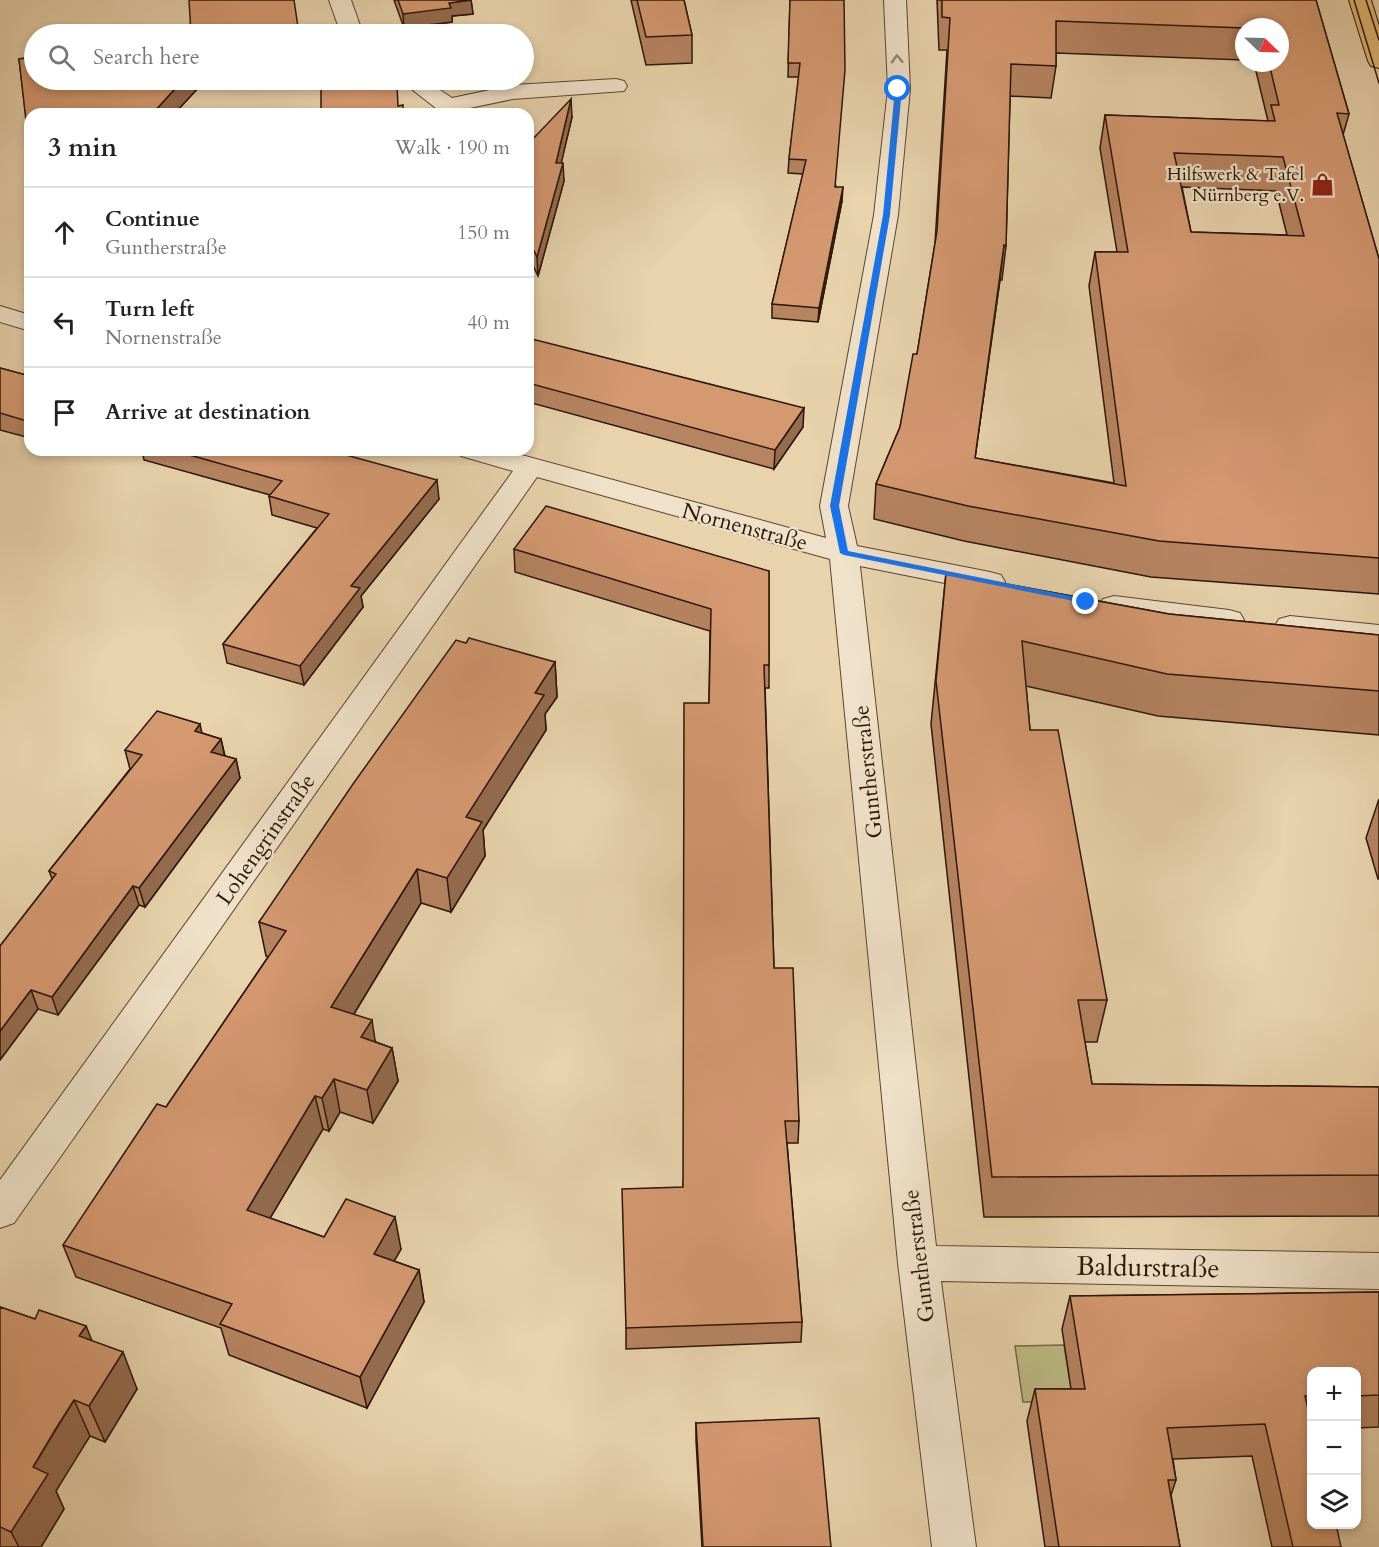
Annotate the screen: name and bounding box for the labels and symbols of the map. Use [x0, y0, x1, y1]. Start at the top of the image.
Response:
north arrow [1235, 18, 1289, 72]
one-way arrow [891, 55, 904, 64]
route start [884, 75, 910, 101]
place label: Hilfswerk & Tafel Nürnberg e.V. [1167, 162, 1304, 208]
shop icon: Hilfswerk & Tafel Nürnberg e.V. [1309, 171, 1335, 197]
street label: Nornenstraße [679, 496, 811, 558]
route end [1072, 588, 1098, 614]
street label: Guntherstraße [846, 704, 890, 840]
street label: Lohengrinstraße [209, 768, 322, 911]
street label: Guntherstraße [896, 1188, 942, 1324]
street label: Baldurstraße [1076, 1248, 1220, 1287]

